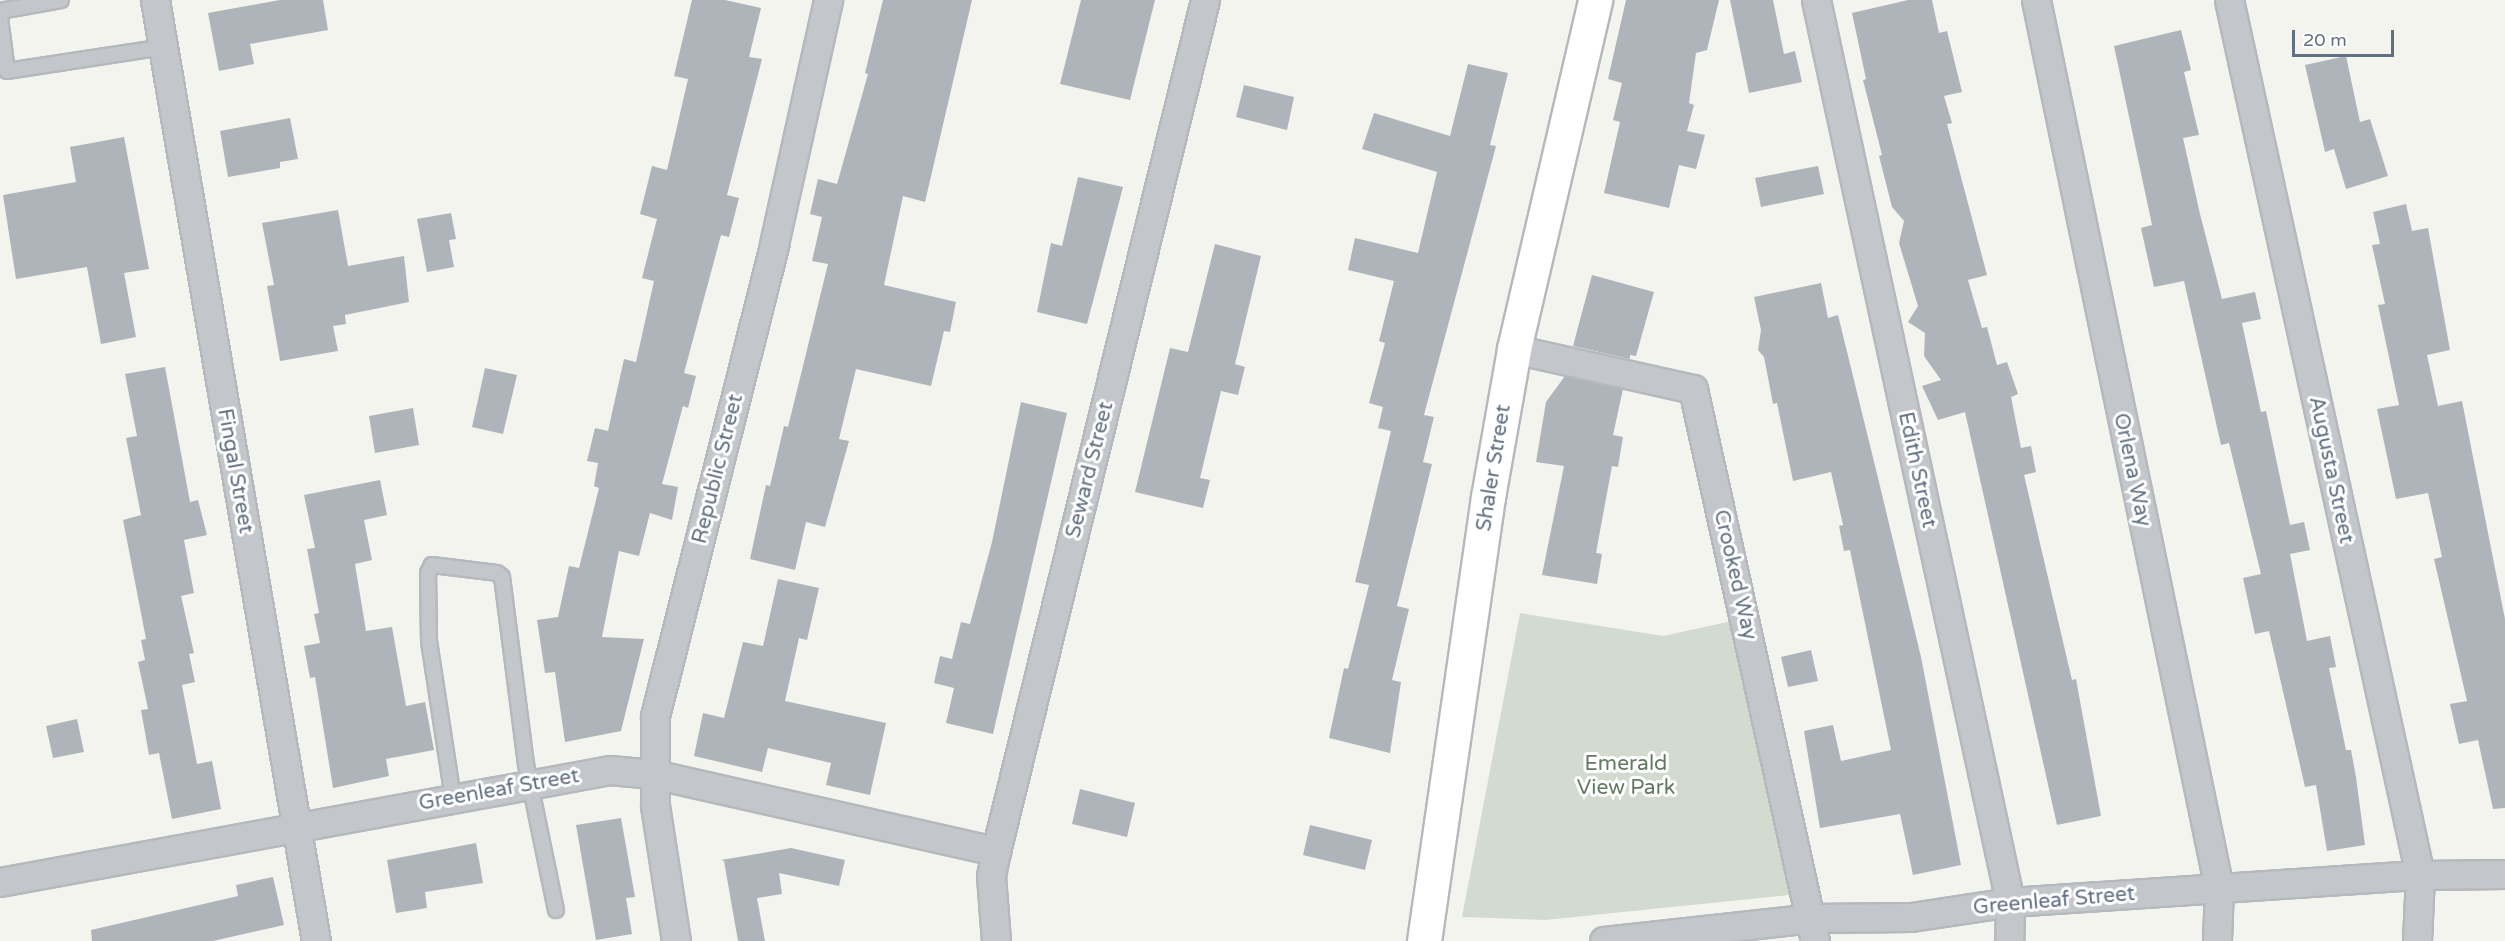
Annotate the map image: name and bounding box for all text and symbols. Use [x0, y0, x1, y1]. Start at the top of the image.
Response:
scale bar [2295, 18, 2397, 56]
text: 20 m [2303, 29, 2347, 51]
street label: Republic Street [687, 392, 749, 546]
street label: Augusta Street [2303, 394, 2359, 546]
street label: Seward Street [1061, 399, 1119, 541]
street label: Shaler Street [1472, 403, 1516, 533]
street label: Fingal Street [212, 407, 258, 535]
street label: Edith Street [1892, 410, 1942, 530]
street label: Orlena Way [2108, 411, 2156, 529]
street label: Crooked Way [1708, 507, 1762, 643]
park label: Emerald View Park [1577, 751, 1675, 801]
street label: Greenleaf Street [417, 763, 581, 817]
street label: Greenleaf Street [1972, 881, 2136, 921]

